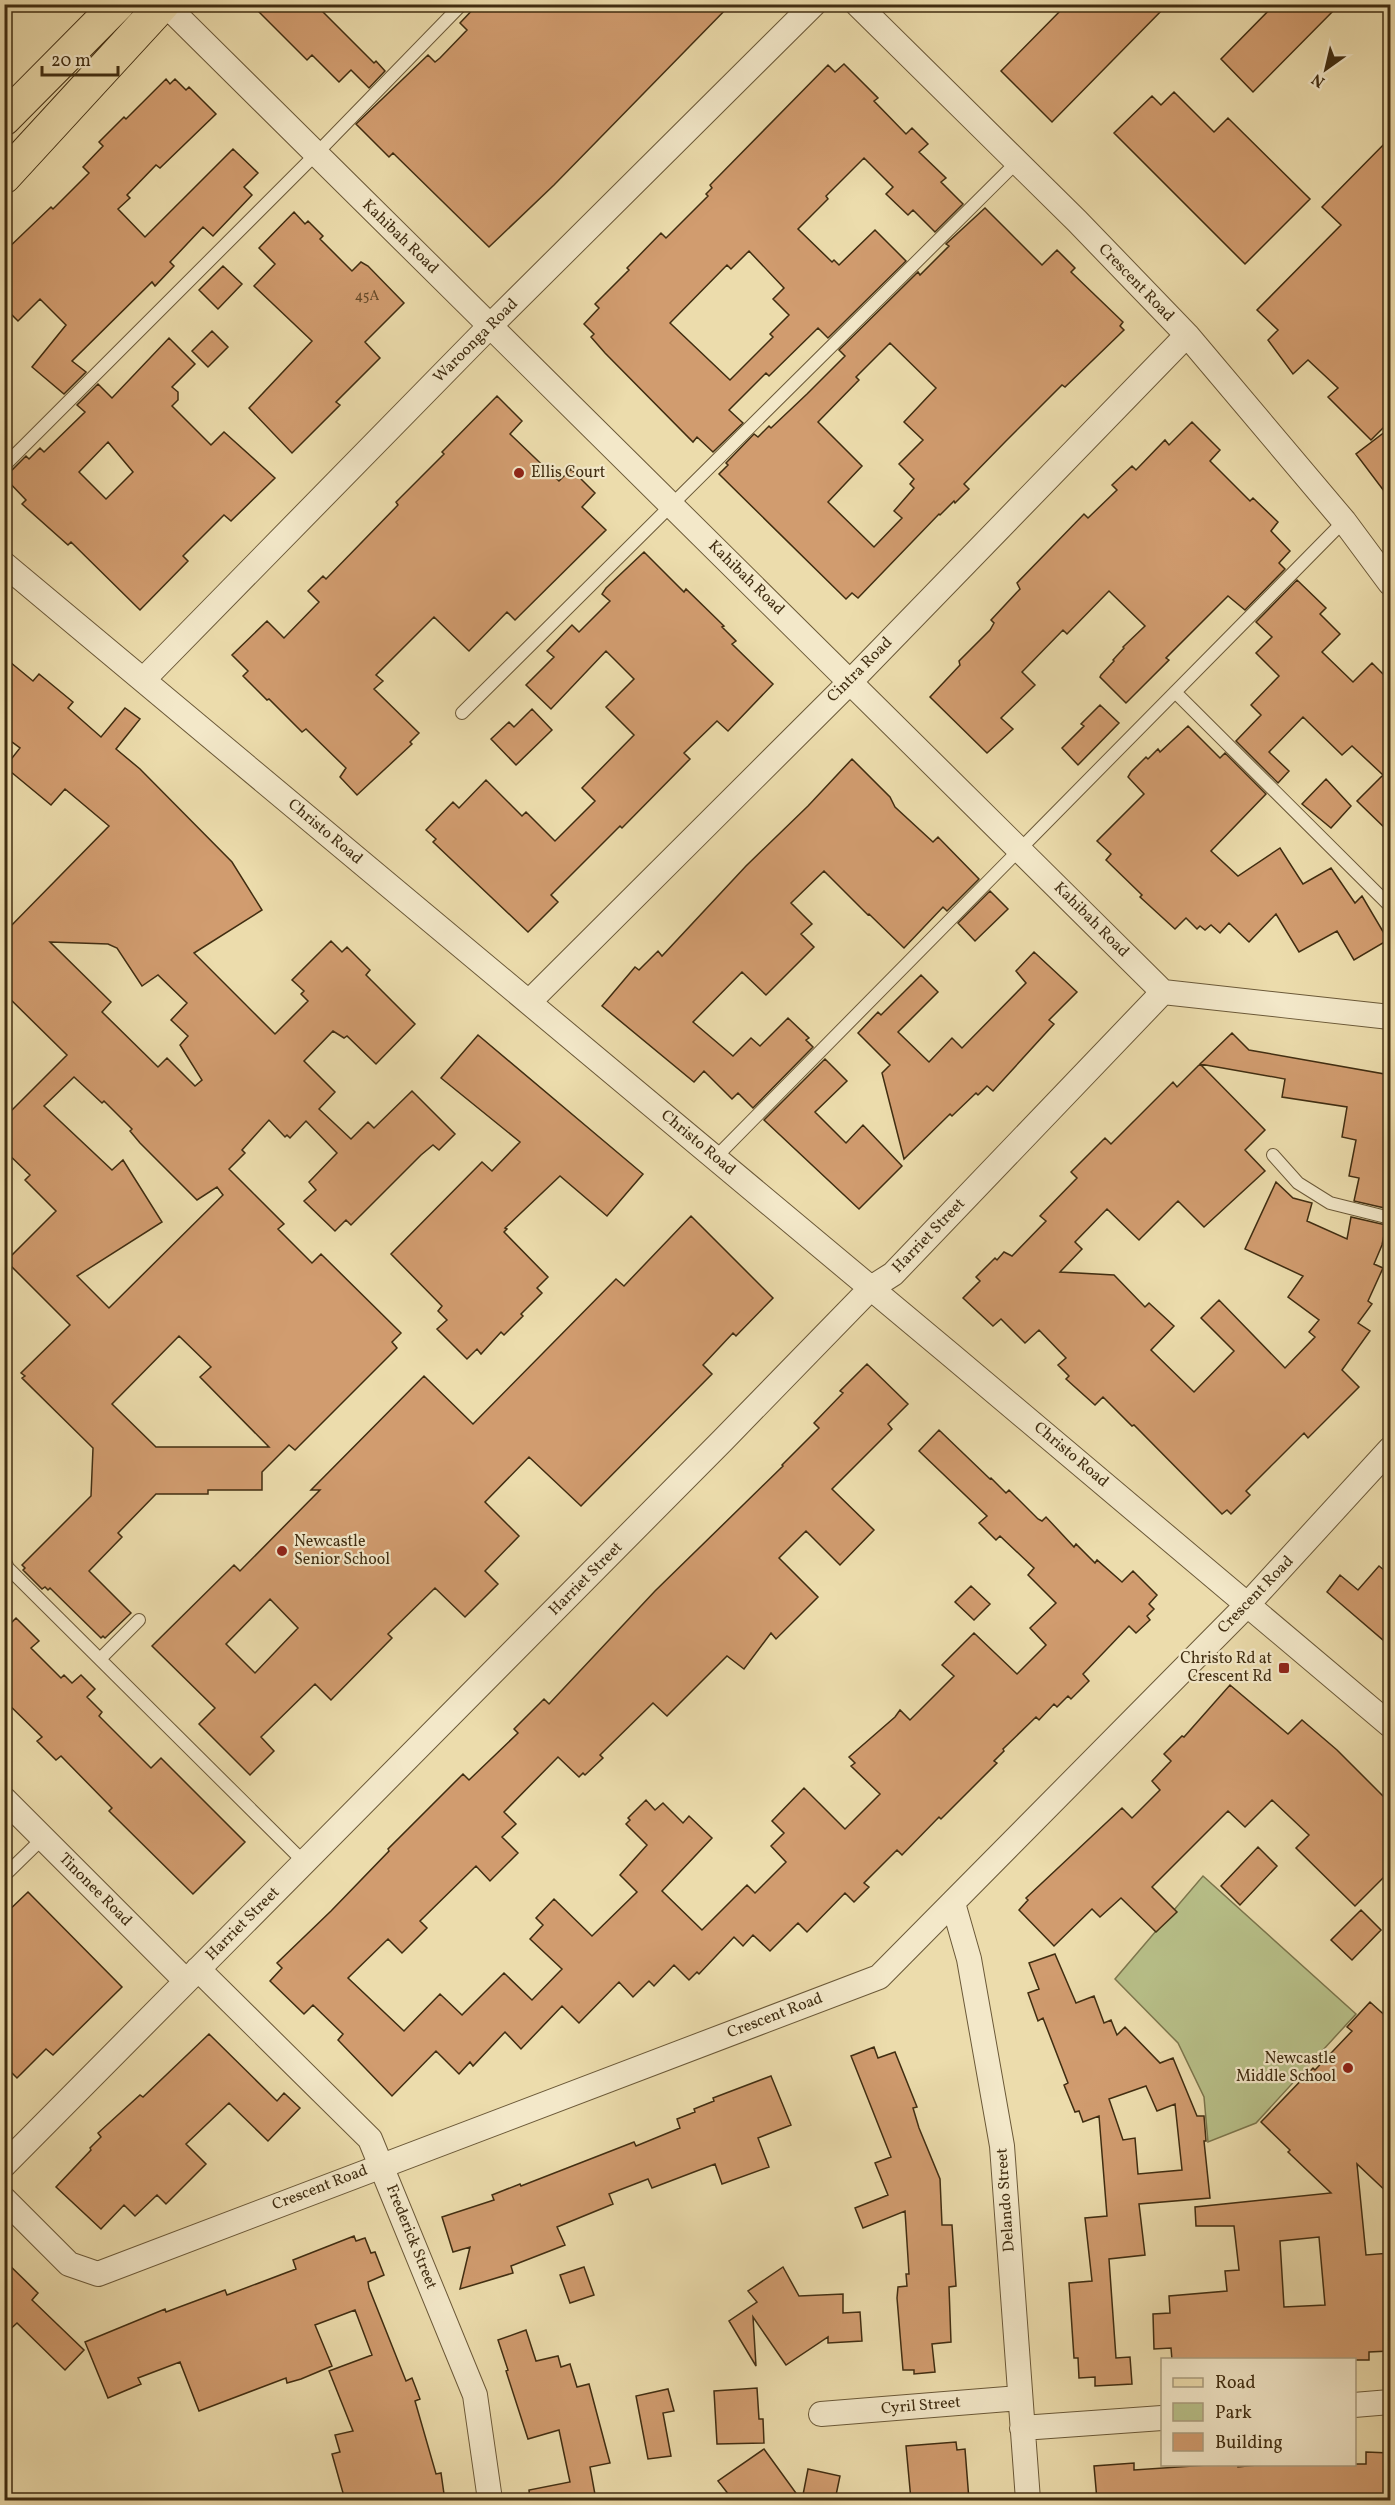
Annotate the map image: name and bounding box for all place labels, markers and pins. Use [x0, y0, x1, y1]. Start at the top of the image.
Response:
place label: Ellis Court [531, 462, 606, 484]
marker: Ellis Court [512, 466, 526, 480]
place label: Newcastle Senior School [294, 1531, 390, 1571]
marker: Newcastle Senior School [275, 1544, 289, 1558]
place label: Christo Rd at Crescent Rd [1180, 1648, 1272, 1688]
marker: Christo Rd at Crescent Rd [1277, 1661, 1291, 1675]
place label: Newcastle Middle School [1236, 2048, 1336, 2088]
marker: Newcastle Middle School [1341, 2061, 1355, 2075]

